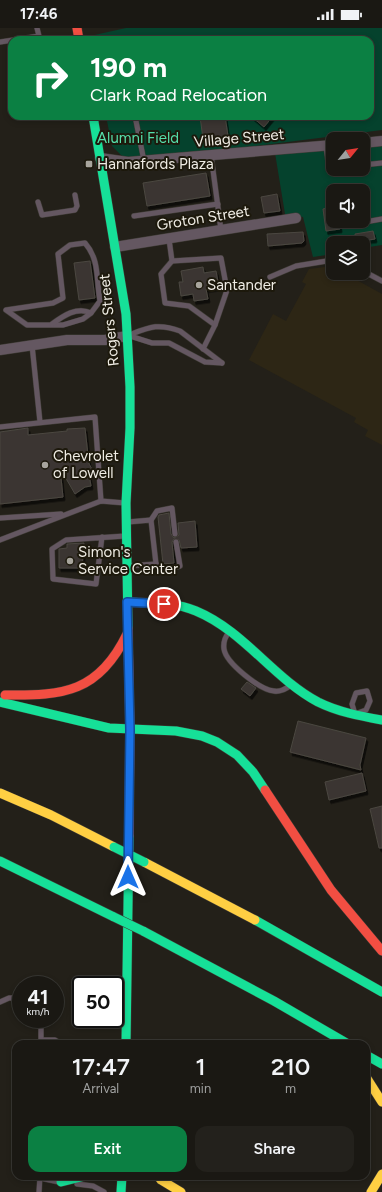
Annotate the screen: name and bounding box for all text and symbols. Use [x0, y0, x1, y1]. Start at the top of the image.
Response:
text: 17:46 [20, 5, 57, 23]
text: 190 m [90, 50, 167, 84]
icon: right [24, 52, 76, 104]
text: Clark Road Relocation [90, 84, 267, 106]
street label: Village Street [193, 125, 285, 151]
park label: Alumni Field [97, 129, 179, 147]
north arrow [326, 132, 370, 176]
map controls [326, 132, 370, 280]
place label: Hannafords Plaza [97, 155, 214, 173]
marker: Hannafords Plaza [84, 159, 94, 169]
button: sound [326, 184, 370, 228]
street label: Groton Street [155, 202, 251, 234]
button: layers [326, 236, 370, 280]
street label: Rogers Street [95, 273, 123, 367]
place label: Santander [207, 276, 276, 294]
marker: Santander [194, 280, 204, 290]
place label: Chevrolet of Lowell [53, 447, 119, 482]
marker: Chevrolet of Lowell [40, 460, 50, 470]
place label: Simon's Service Center [78, 543, 178, 578]
marker: Simon's Service Center [65, 556, 75, 566]
pin [147, 587, 181, 621]
icon: arrive [153, 593, 175, 615]
position arrow [107, 856, 149, 898]
speed limit sign: 50 [72, 976, 124, 1028]
text: 41 [27, 985, 49, 1009]
text: km/h [27, 1005, 49, 1018]
text: 17:47 [72, 1052, 130, 1081]
text: 1 [195, 1052, 206, 1081]
text: 210 [271, 1052, 310, 1081]
text: Arrival [83, 1081, 119, 1096]
text: min [190, 1081, 211, 1096]
text: m [285, 1081, 296, 1096]
button: Exit [28, 1126, 187, 1172]
button: Share [195, 1126, 354, 1172]

